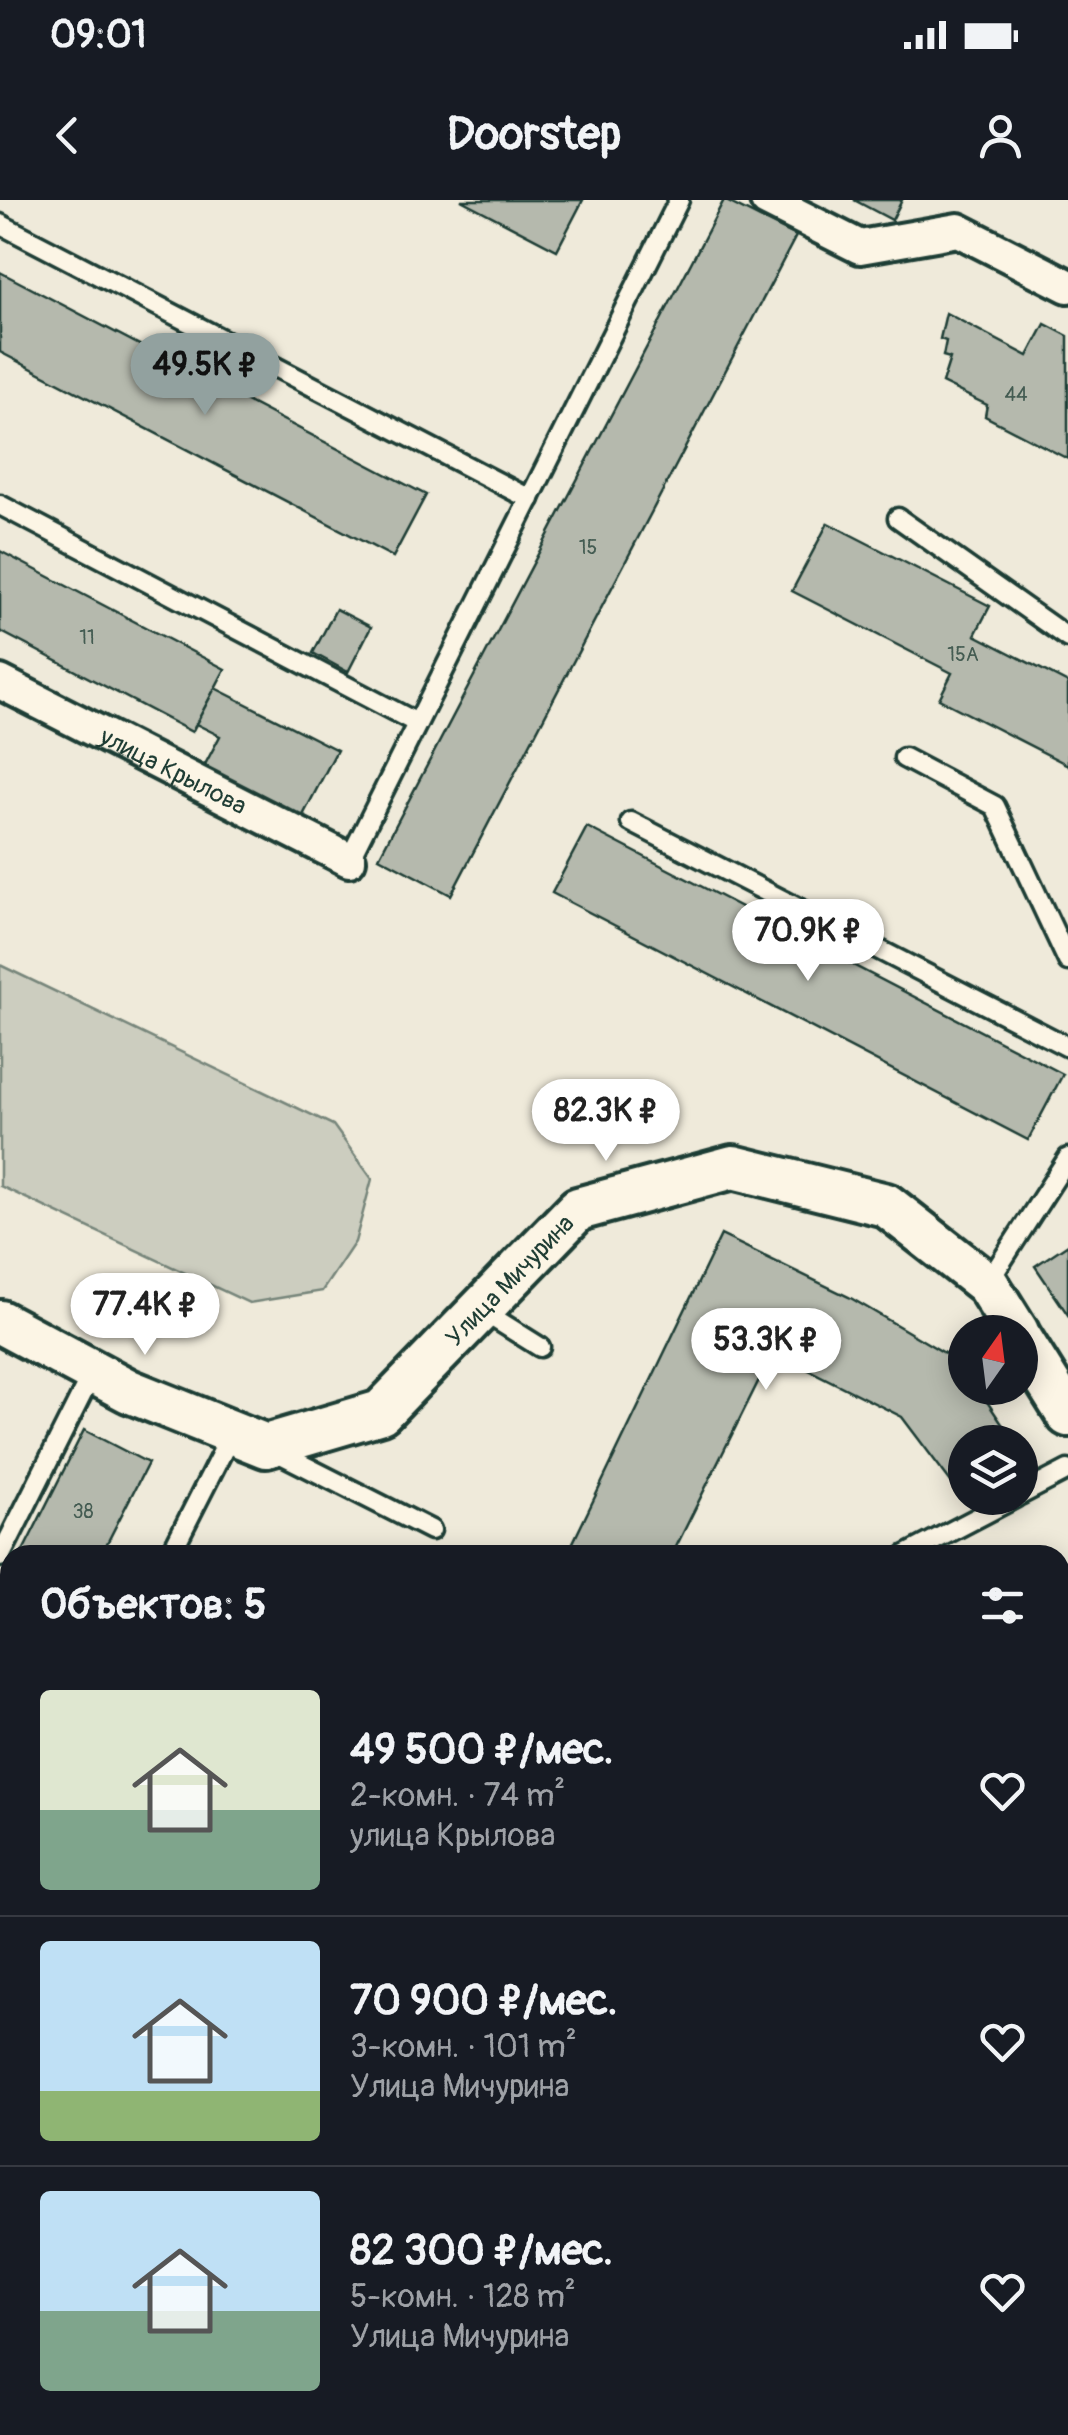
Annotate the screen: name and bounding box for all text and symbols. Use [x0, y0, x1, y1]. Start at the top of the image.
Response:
text: 09:01 [50, 11, 146, 59]
text: Doorstep [447, 107, 621, 163]
icon: back [40, 108, 95, 163]
icon: person [973, 108, 1028, 163]
pin: 49.5K ₽ [113, 333, 297, 418]
text: 49.5K ₽ [153, 345, 257, 385]
house number: 44 [1004, 382, 1028, 407]
house number: 15 [579, 535, 597, 560]
house number: 11 [79, 625, 95, 650]
house number: 15А [947, 642, 979, 667]
street label: улица Крылова [94, 721, 252, 822]
pin: 70.9K ₽ [716, 899, 900, 984]
text: 70.9K ₽ [754, 911, 862, 951]
pin: 82.3K ₽ [514, 1079, 698, 1164]
text: 82.3K ₽ [554, 1091, 658, 1131]
street label: Улица Мичурина [439, 1209, 581, 1353]
pin: 77.4K ₽ [53, 1273, 237, 1358]
text: 77.4K ₽ [93, 1285, 197, 1325]
pin: 53.3K ₽ [674, 1308, 858, 1393]
north arrow [948, 1315, 1038, 1405]
map controls [948, 1315, 1038, 1515]
text: 53.3K ₽ [713, 1320, 819, 1360]
button: layers [948, 1425, 1038, 1515]
house number: 38 [72, 1499, 94, 1524]
icon: filters [975, 1578, 1030, 1633]
text: Объектов: 5 [40, 1579, 267, 1631]
text: 49 500 ₽/мес. [350, 1724, 614, 1776]
icon: home [120, 1730, 240, 1850]
icon: heart [975, 1763, 1030, 1818]
text: 2-комн. · 74 m² [350, 1776, 565, 1816]
text: улица Крылова [350, 1816, 555, 1856]
text: 70 900 ₽/мес. [350, 1975, 617, 2027]
icon: home [120, 1981, 240, 2101]
icon: heart [975, 2014, 1030, 2069]
text: 3-комн. · 101 m² [350, 2027, 577, 2067]
text: Улица Мичурина [350, 2067, 569, 2107]
text: 82 300 ₽/мес. [350, 2225, 613, 2277]
icon: home [120, 2231, 240, 2351]
icon: heart [975, 2264, 1030, 2319]
text: 5-комн. · 128 m² [350, 2277, 576, 2317]
text: Улица Мичурина [350, 2317, 569, 2357]

